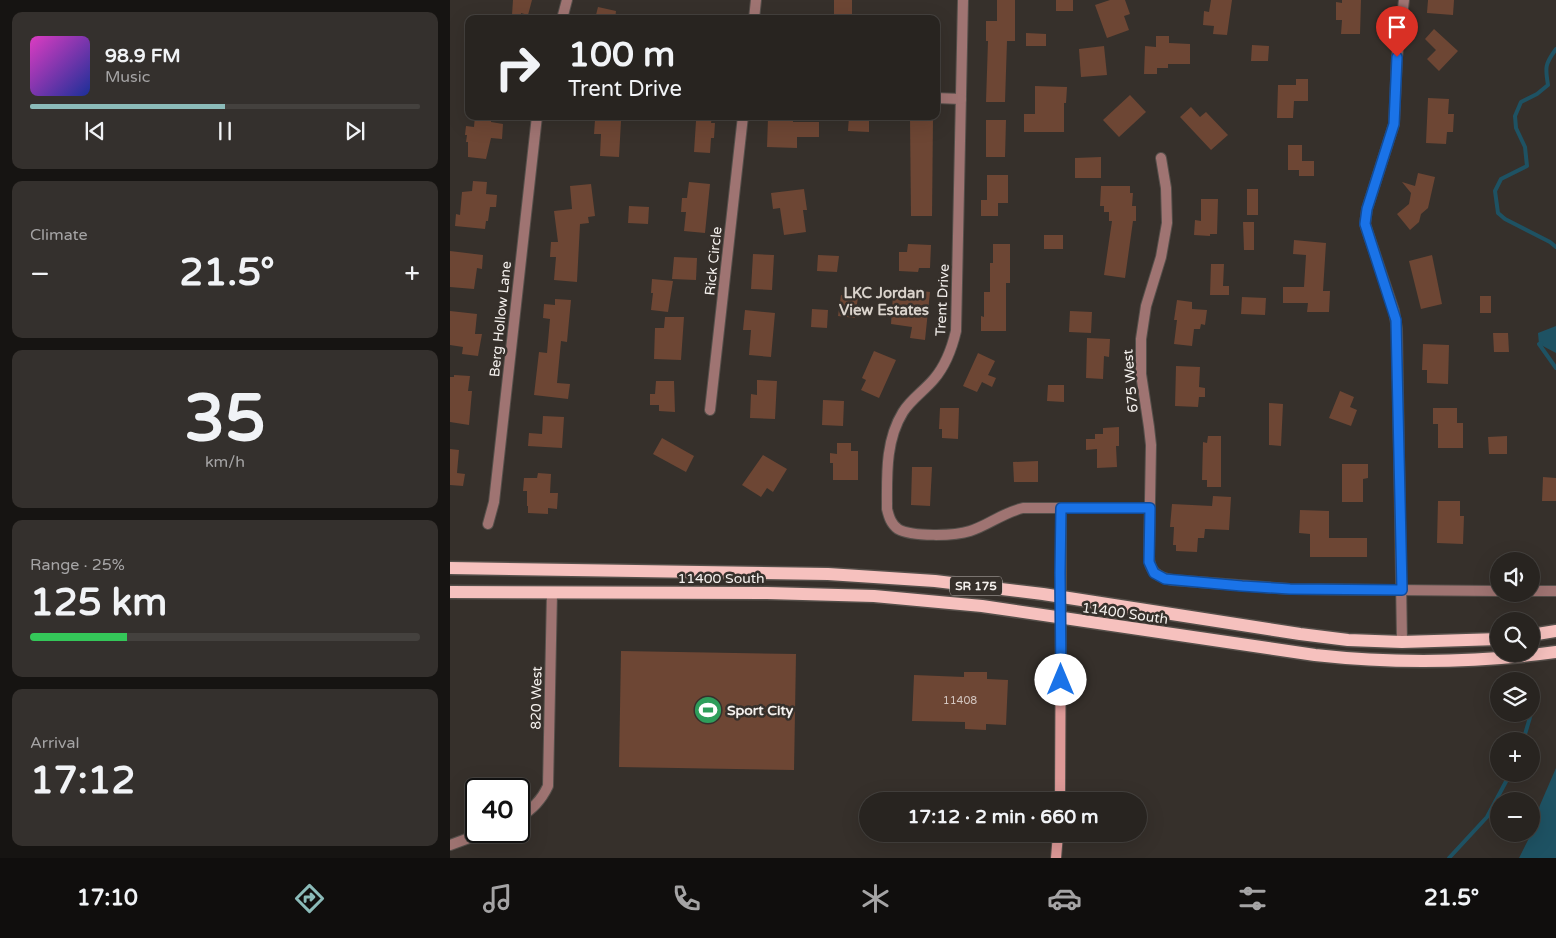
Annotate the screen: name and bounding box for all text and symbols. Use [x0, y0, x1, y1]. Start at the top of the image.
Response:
pin [1376, 6, 1418, 57]
icon: arrive [1383, 13, 1411, 41]
text: 100 m [568, 34, 675, 76]
icon: right [485, 35, 550, 100]
text: 98.9 FM [105, 45, 181, 67]
text: Music [105, 67, 150, 87]
text: Trent Drive [568, 76, 682, 102]
icon: previous [81, 117, 109, 145]
icon: pause [211, 117, 239, 145]
icon: next [341, 117, 369, 145]
text: Climate [30, 225, 88, 245]
street label: Rick Circle [701, 226, 726, 296]
text: 21.5° [180, 250, 275, 296]
text: − [30, 257, 50, 291]
text: + [404, 257, 420, 291]
street label: Berg Hollow Lane [486, 260, 515, 378]
street label: Trent Drive [932, 263, 953, 337]
district label: LKC Jordan View Estates [839, 284, 929, 319]
street label: 675 West [1119, 348, 1142, 413]
text: 35 [184, 380, 266, 459]
text: km/h [205, 452, 245, 472]
map controls [1490, 552, 1540, 842]
button: sound [1490, 552, 1540, 602]
text: Range · 25% [30, 555, 125, 575]
street label: 11400 South [677, 570, 765, 587]
road number: SR 175 [950, 576, 1002, 596]
text: 125 km [30, 580, 167, 626]
street label: 11400 South [1081, 599, 1169, 628]
button: search [1490, 612, 1540, 662]
position arrow [1034, 653, 1086, 705]
street label: 820 West [527, 665, 546, 730]
button: layers [1490, 672, 1540, 722]
house number: 11408 [943, 694, 977, 707]
sports icon: Sport City [693, 695, 723, 725]
place label: Sport City [727, 702, 794, 719]
button: + [1490, 732, 1540, 782]
text: Arrival [30, 733, 79, 753]
text: 17:12 [30, 758, 135, 804]
speed limit sign: 40 [465, 778, 530, 843]
button: − [1490, 792, 1540, 842]
text: 17:12 · 2 min · 660 m [907, 806, 1099, 828]
icon: directions [292, 881, 327, 916]
icon: music [480, 881, 515, 916]
icon: phone [669, 881, 704, 916]
icon: climate [858, 881, 893, 916]
icon: car [1047, 881, 1082, 916]
icon: filters [1235, 881, 1270, 916]
text: 17:10 [77, 885, 138, 911]
text: 21.5° [1424, 885, 1479, 911]

